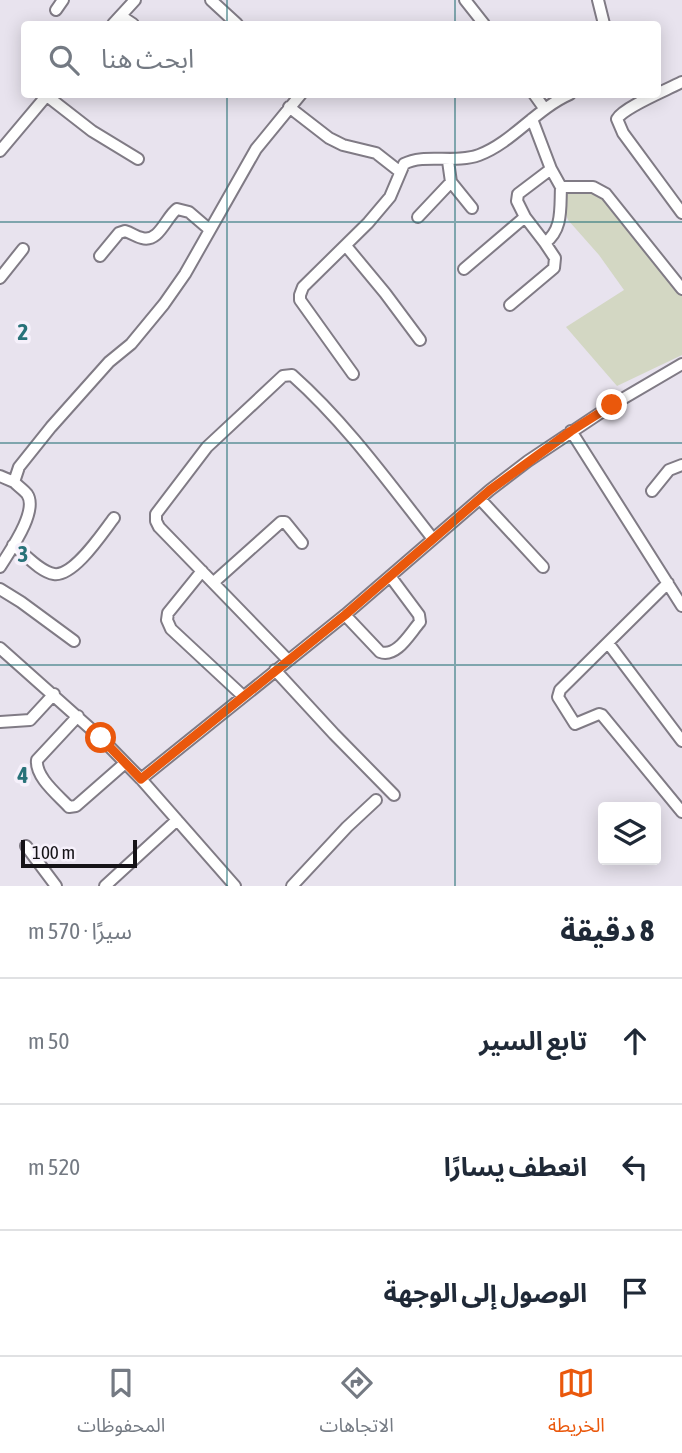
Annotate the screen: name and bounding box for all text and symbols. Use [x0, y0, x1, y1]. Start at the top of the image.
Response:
search box [21, 21, 661, 98]
icon: search [45, 41, 83, 79]
text: ابحث هنا [101, 44, 194, 74]
text: 2 [18, 319, 28, 345]
route end [596, 389, 627, 420]
text: 3 [18, 541, 28, 567]
route start [85, 722, 116, 753]
text: 4 [17, 762, 29, 788]
map controls [598, 802, 661, 865]
button: layers [598, 802, 661, 865]
scale bar [21, 837, 136, 869]
text: 100 m [32, 841, 75, 863]
text: 8 دقيقة [560, 913, 654, 947]
text: سيرًا · 570 m [28, 918, 132, 944]
icon: ahead [616, 1022, 654, 1060]
text: تابع السير [479, 1026, 587, 1056]
text: 50 m [28, 1028, 69, 1054]
icon: left [616, 1148, 654, 1186]
text: انعطف يسارًا [444, 1152, 587, 1182]
text: 520 m [28, 1154, 80, 1180]
icon: arrive [616, 1274, 654, 1312]
text: الوصول إلى الوجهة [384, 1278, 587, 1308]
tab: المحفوظات [77, 1364, 165, 1446]
tab: الاتجاهات [320, 1364, 394, 1446]
tab: الخريطة [548, 1364, 605, 1446]

